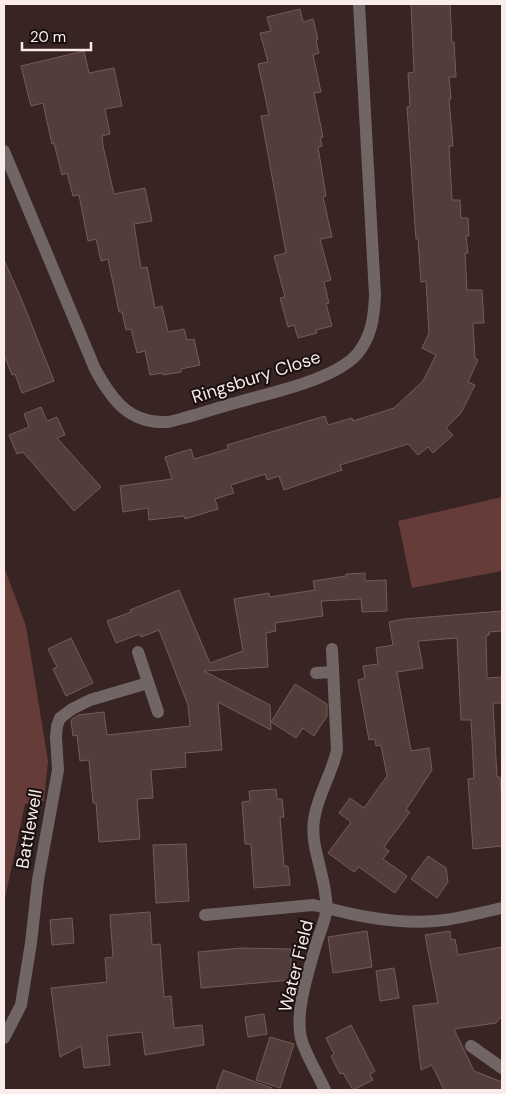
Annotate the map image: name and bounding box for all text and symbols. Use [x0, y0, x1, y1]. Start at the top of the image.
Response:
scale bar [22, 20, 91, 52]
text: 20 m [30, 27, 66, 47]
street label: Ringsbury Close [188, 345, 324, 409]
street label: Battlewell [10, 788, 48, 870]
street label: Water Field [273, 917, 319, 1015]

